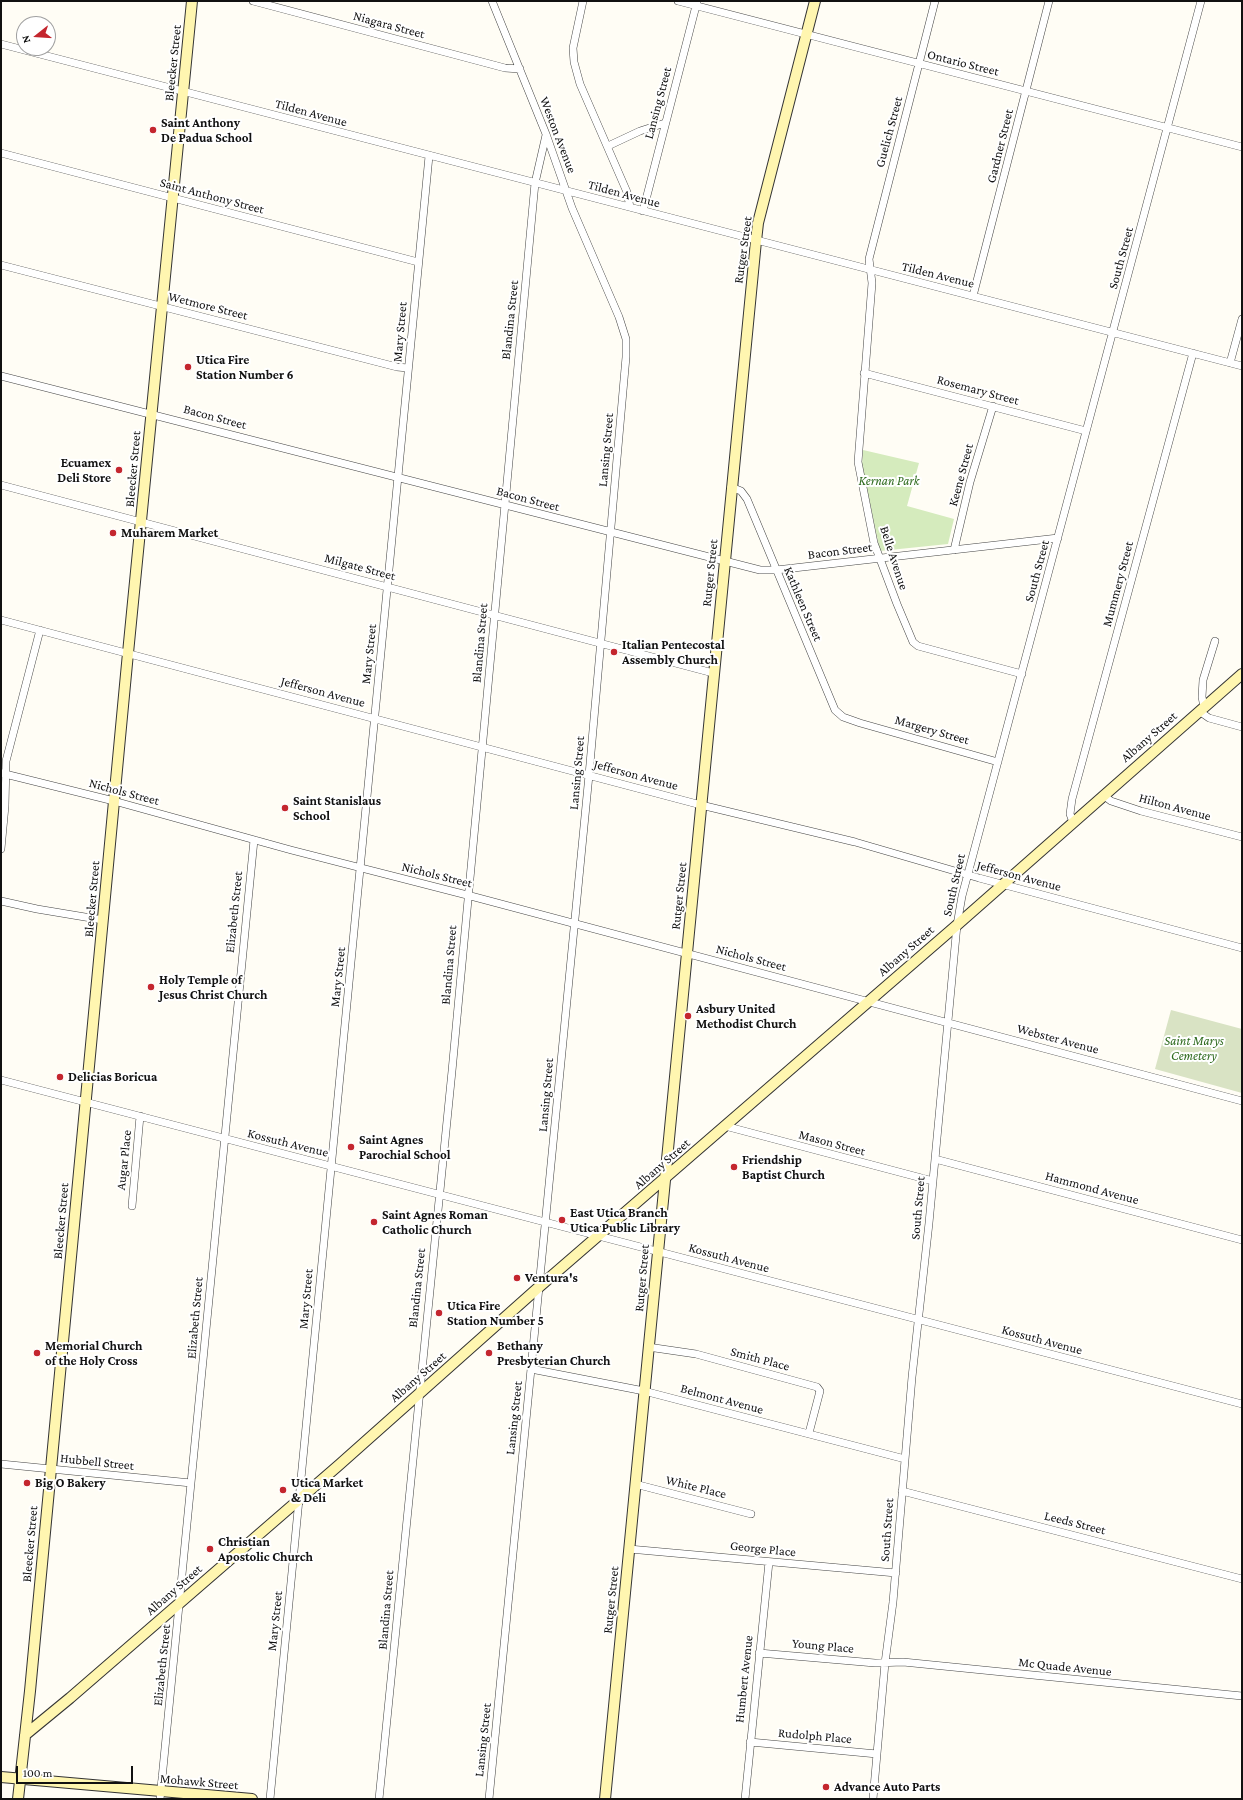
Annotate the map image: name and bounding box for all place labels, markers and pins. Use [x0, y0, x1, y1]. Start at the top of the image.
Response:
place label: Saint Anthony De Padua School [161, 115, 252, 146]
marker: Saint Anthony De Padua School [148, 125, 158, 135]
place label: Utica Fire Station Number 6 [196, 352, 294, 383]
marker: Utica Fire Station Number 6 [183, 362, 193, 372]
place label: Ecuamex Deli Store [57, 455, 111, 486]
marker: Ecuamex Deli Store [114, 465, 124, 475]
place label: Muharem Market [121, 525, 218, 541]
marker: Muharem Market [108, 528, 118, 538]
place label: Italian Pentecostal Assembly Church [622, 637, 725, 668]
marker: Italian Pentecostal Assembly Church [609, 647, 619, 657]
place label: Saint Stanislaus School [293, 793, 381, 824]
marker: Saint Stanislaus School [280, 803, 290, 813]
place label: Holy Temple of Jesus Christ Church [159, 972, 267, 1003]
marker: Holy Temple of Jesus Christ Church [146, 982, 156, 992]
place label: Asbury United Methodist Church [696, 1001, 796, 1032]
marker: Asbury United Methodist Church [683, 1011, 693, 1021]
place label: Delicias Boricua [68, 1069, 157, 1085]
marker: Delicias Boricua [55, 1072, 65, 1082]
place label: Saint Agnes Parochial School [359, 1132, 451, 1163]
marker: Saint Agnes Parochial School [346, 1142, 356, 1152]
place label: Friendship Baptist Church [742, 1152, 825, 1183]
marker: Friendship Baptist Church [729, 1162, 739, 1172]
place label: East Utica Branch Utica Public Library [570, 1205, 680, 1236]
place label: Saint Agnes Roman Catholic Church [382, 1207, 488, 1238]
marker: East Utica Branch Utica Public Library [557, 1215, 567, 1225]
marker: Saint Agnes Roman Catholic Church [369, 1217, 379, 1227]
place label: Ventura's [525, 1270, 578, 1286]
marker: Ventura's [512, 1273, 522, 1283]
place label: Utica Fire Station Number 5 [447, 1298, 544, 1329]
marker: Utica Fire Station Number 5 [434, 1308, 444, 1318]
place label: Memorial Church of the Holy Cross [45, 1338, 143, 1369]
place label: Bethany Presbyterian Church [497, 1338, 611, 1369]
marker: Memorial Church of the Holy Cross [32, 1348, 42, 1358]
marker: Bethany Presbyterian Church [484, 1348, 494, 1358]
place label: Big O Bakery [35, 1475, 106, 1491]
place label: Utica Market & Deli [291, 1475, 363, 1506]
marker: Big O Bakery [22, 1478, 32, 1488]
marker: Utica Market & Deli [278, 1485, 288, 1495]
place label: Christian Apostolic Church [218, 1534, 313, 1565]
marker: Christian Apostolic Church [205, 1544, 215, 1554]
place label: Advance Auto Parts [834, 1779, 940, 1795]
marker: Advance Auto Parts [821, 1782, 831, 1792]

